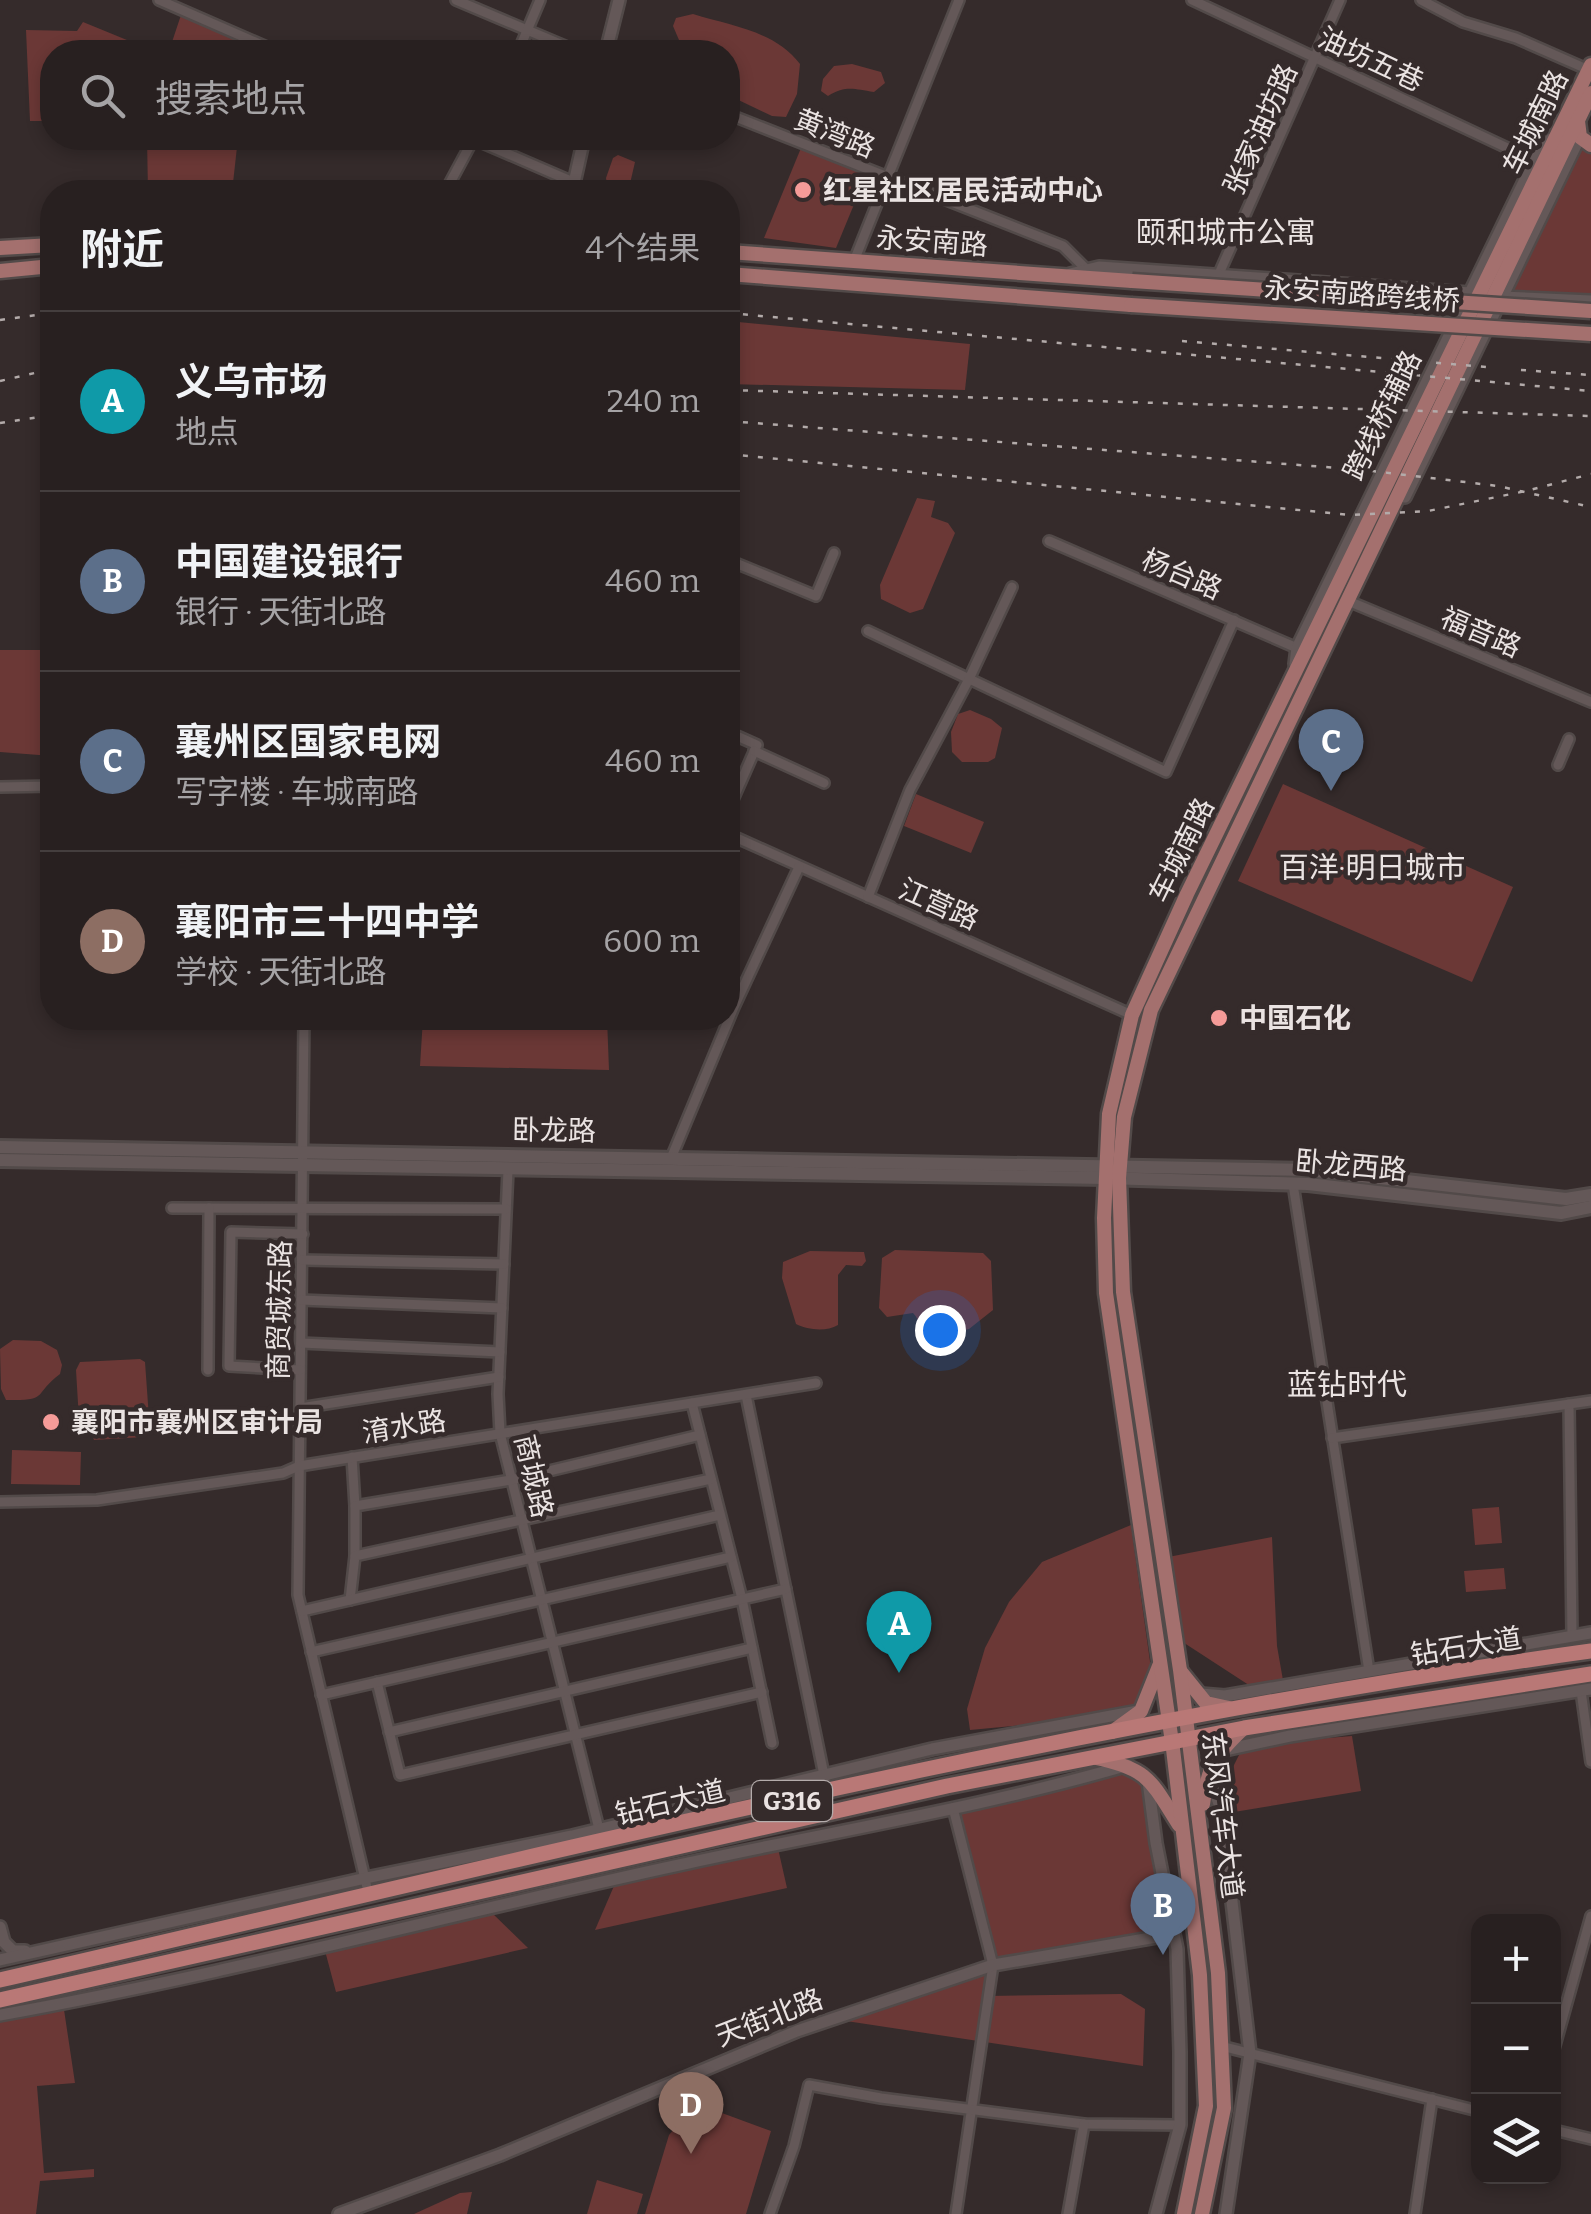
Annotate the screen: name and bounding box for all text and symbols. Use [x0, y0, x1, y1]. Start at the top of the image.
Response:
street label: 油坊五巷 [1313, 21, 1429, 98]
search box [40, 40, 740, 150]
street label: 张家油坊路 [1217, 59, 1304, 200]
street label: 车城南路 [1496, 65, 1575, 180]
icon: search [75, 68, 130, 123]
text: 搜索地点 [155, 76, 307, 122]
street label: 黄湾路 [790, 102, 880, 164]
place label: 红星社区居民活动中心 [823, 174, 1103, 207]
marker: 红星社区居民活动中心 [792, 179, 814, 201]
district label: 颐和城市公寓 [1136, 215, 1316, 251]
street label: 永安南路 [875, 221, 989, 262]
text: 附近 [80, 225, 164, 275]
text: 4个结果 [585, 229, 700, 267]
street label: 永安南路跨线桥 [1263, 271, 1461, 318]
street label: 跨线桥辅路 [1337, 345, 1428, 485]
text: 义乌市场 [175, 359, 327, 405]
text: A [101, 382, 124, 420]
text: 240 m [606, 382, 700, 420]
text: 地点 [175, 413, 239, 451]
text: 中国建设银行 [175, 539, 403, 585]
street label: 杨台路 [1137, 543, 1227, 606]
text: B [102, 562, 123, 600]
text: 460 m [605, 562, 700, 600]
text: 银行 · 天街北路 [175, 593, 387, 631]
street label: 福音路 [1436, 601, 1526, 664]
pin: C [1298, 708, 1364, 791]
text: 襄州区国家电网 [175, 719, 441, 765]
text: C [102, 742, 123, 780]
text: 460 m [605, 742, 700, 780]
text: 写字楼 · 车城南路 [175, 773, 419, 811]
street label: 车城南路 [1142, 793, 1221, 908]
district label: 百洋·明日城市 [1279, 850, 1465, 886]
street label: 江营路 [894, 872, 984, 937]
text: 襄阳市三十四中学 [175, 899, 479, 945]
text: D [101, 922, 124, 960]
text: 600 m [603, 922, 700, 960]
text: 学校 · 天街北路 [175, 953, 387, 991]
place label: 中国石化 [1239, 1002, 1351, 1035]
marker: 中国石化 [1208, 1007, 1230, 1029]
street label: 卧龙路 [512, 1113, 596, 1148]
street label: 卧龙西路 [1294, 1144, 1408, 1187]
street label: 商贸城东路 [262, 1240, 297, 1380]
your location [915, 1305, 966, 1356]
district label: 蓝钻时代 [1287, 1367, 1407, 1403]
street label: 淯水路 [360, 1404, 448, 1449]
place label: 襄阳市襄州区审计局 [71, 1406, 323, 1439]
marker: 襄阳市襄州区审计局 [40, 1411, 62, 1433]
street label: 商城路 [508, 1431, 559, 1521]
pin: A [866, 1590, 932, 1673]
street label: 钻石大道 [1408, 1621, 1524, 1672]
street label: 东风汽车大道 [1196, 1730, 1249, 1900]
street label: 钻石大道 [612, 1774, 728, 1831]
road number: G316 [752, 1781, 832, 1821]
pin: B [1130, 1872, 1196, 1955]
map controls [1471, 1914, 1561, 2184]
button: + [1471, 1914, 1561, 2004]
street label: 天街北路 [711, 1982, 827, 2053]
button: − [1471, 2004, 1561, 2094]
pin: D [658, 2072, 724, 2154]
button: layers [1471, 2094, 1561, 2184]

